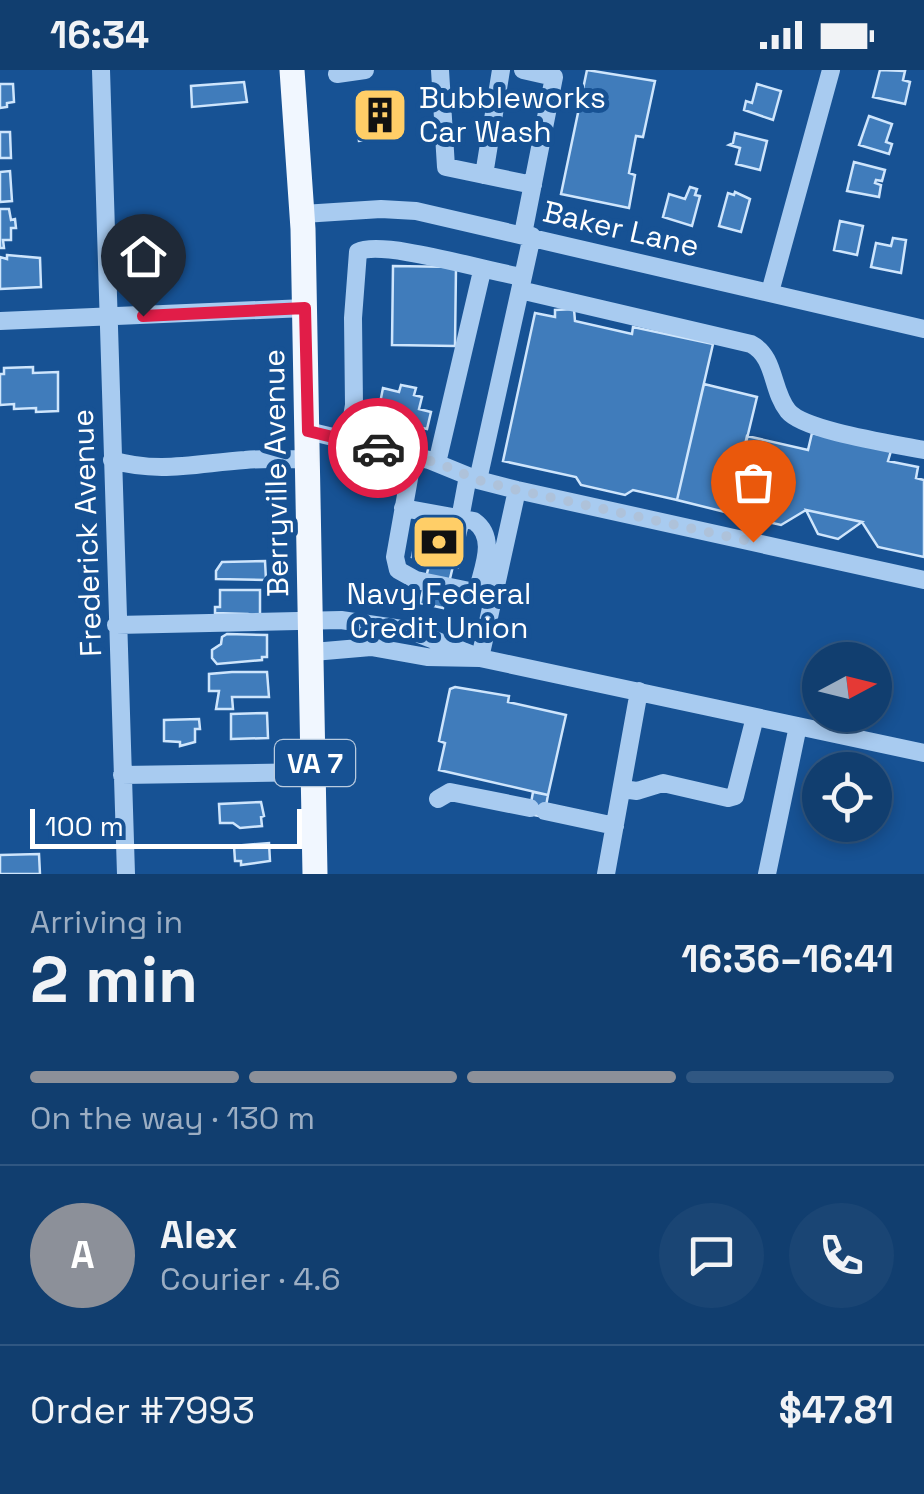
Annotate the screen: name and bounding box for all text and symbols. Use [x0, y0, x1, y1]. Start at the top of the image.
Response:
text: 16:34 [50, 11, 149, 59]
place label: Bubbleworks Car Wash [419, 78, 606, 151]
building icon: Bubbleworks Car Wash [350, 85, 410, 145]
street label: Baker Lane [539, 192, 703, 265]
pin [101, 214, 186, 317]
icon: home [116, 229, 171, 284]
street label: Berryville Avenue [254, 349, 297, 597]
courier [328, 398, 428, 498]
street label: Frederick Avenue [63, 409, 110, 658]
icon: car [351, 421, 406, 476]
pin [711, 440, 796, 543]
icon: bag [726, 455, 781, 510]
bank icon: Navy Federal Credit Union [409, 512, 469, 572]
place label: Navy Federal Credit Union [347, 574, 531, 647]
north arrow [802, 642, 892, 732]
map controls [802, 642, 892, 842]
road number: VA 7 [275, 740, 355, 786]
button: locate [802, 752, 892, 842]
scale bar [30, 804, 302, 848]
text: 100 m [45, 808, 124, 844]
text: Arriving in [30, 902, 183, 942]
text: 16:36–16:41 [681, 935, 894, 983]
text: 2 min [30, 938, 198, 1021]
text: On the way · 130 m [30, 1098, 315, 1138]
button: chat [659, 1203, 764, 1308]
button: phone [789, 1203, 894, 1308]
text: Alex [160, 1211, 237, 1259]
text: A [70, 1231, 95, 1279]
text: Courier · 4.6 [160, 1259, 341, 1299]
text: Order #7993 [30, 1386, 255, 1434]
text: $47.81 [779, 1386, 894, 1434]

